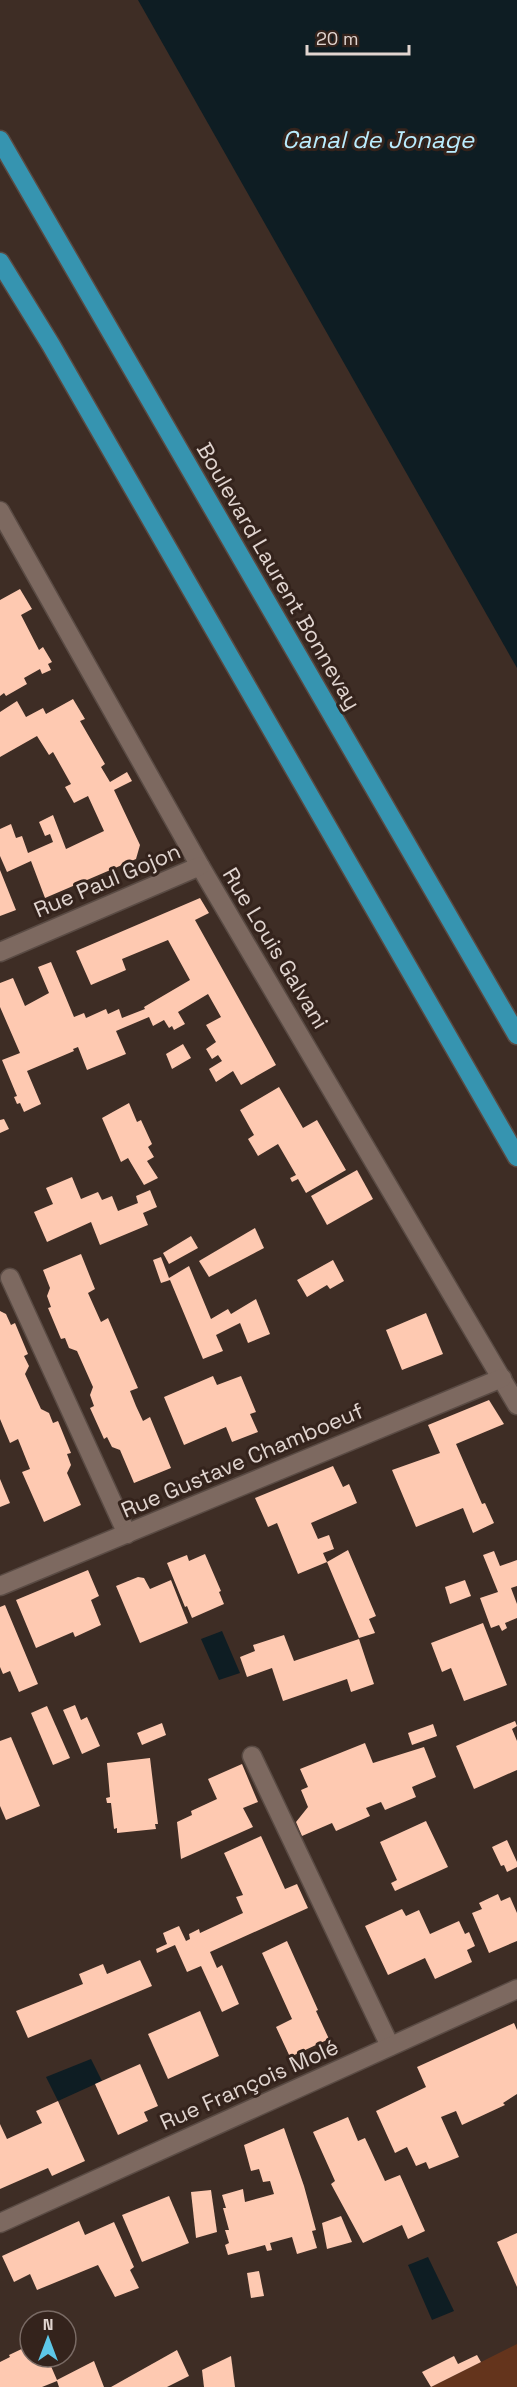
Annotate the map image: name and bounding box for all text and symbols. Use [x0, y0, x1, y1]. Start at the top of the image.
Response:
scale bar [307, 18, 409, 56]
text: 20 m [316, 27, 359, 50]
water label: Canal de Jonage [282, 124, 475, 155]
street label: Boulevard Laurent Bonnevay [191, 437, 367, 715]
street label: Rue Paul Gojon [29, 837, 185, 923]
street label: Rue Louis Galvani [217, 862, 335, 1034]
street label: Rue Gustave Chamboeuf [117, 1396, 368, 1524]
street label: Rue François Molé [155, 2032, 343, 2136]
north arrow [18, 2309, 78, 2369]
text: N [43, 2314, 53, 2335]

